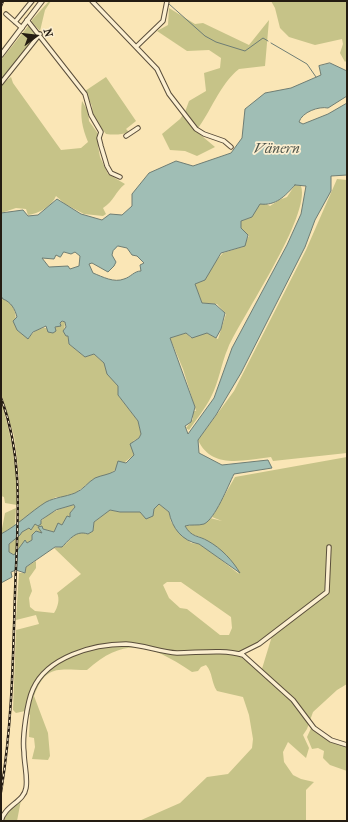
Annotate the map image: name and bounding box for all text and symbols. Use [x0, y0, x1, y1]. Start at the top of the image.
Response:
north arrow [16, 16, 56, 56]
text: N [41, 27, 55, 38]
water label: Vänern [254, 142, 300, 158]

